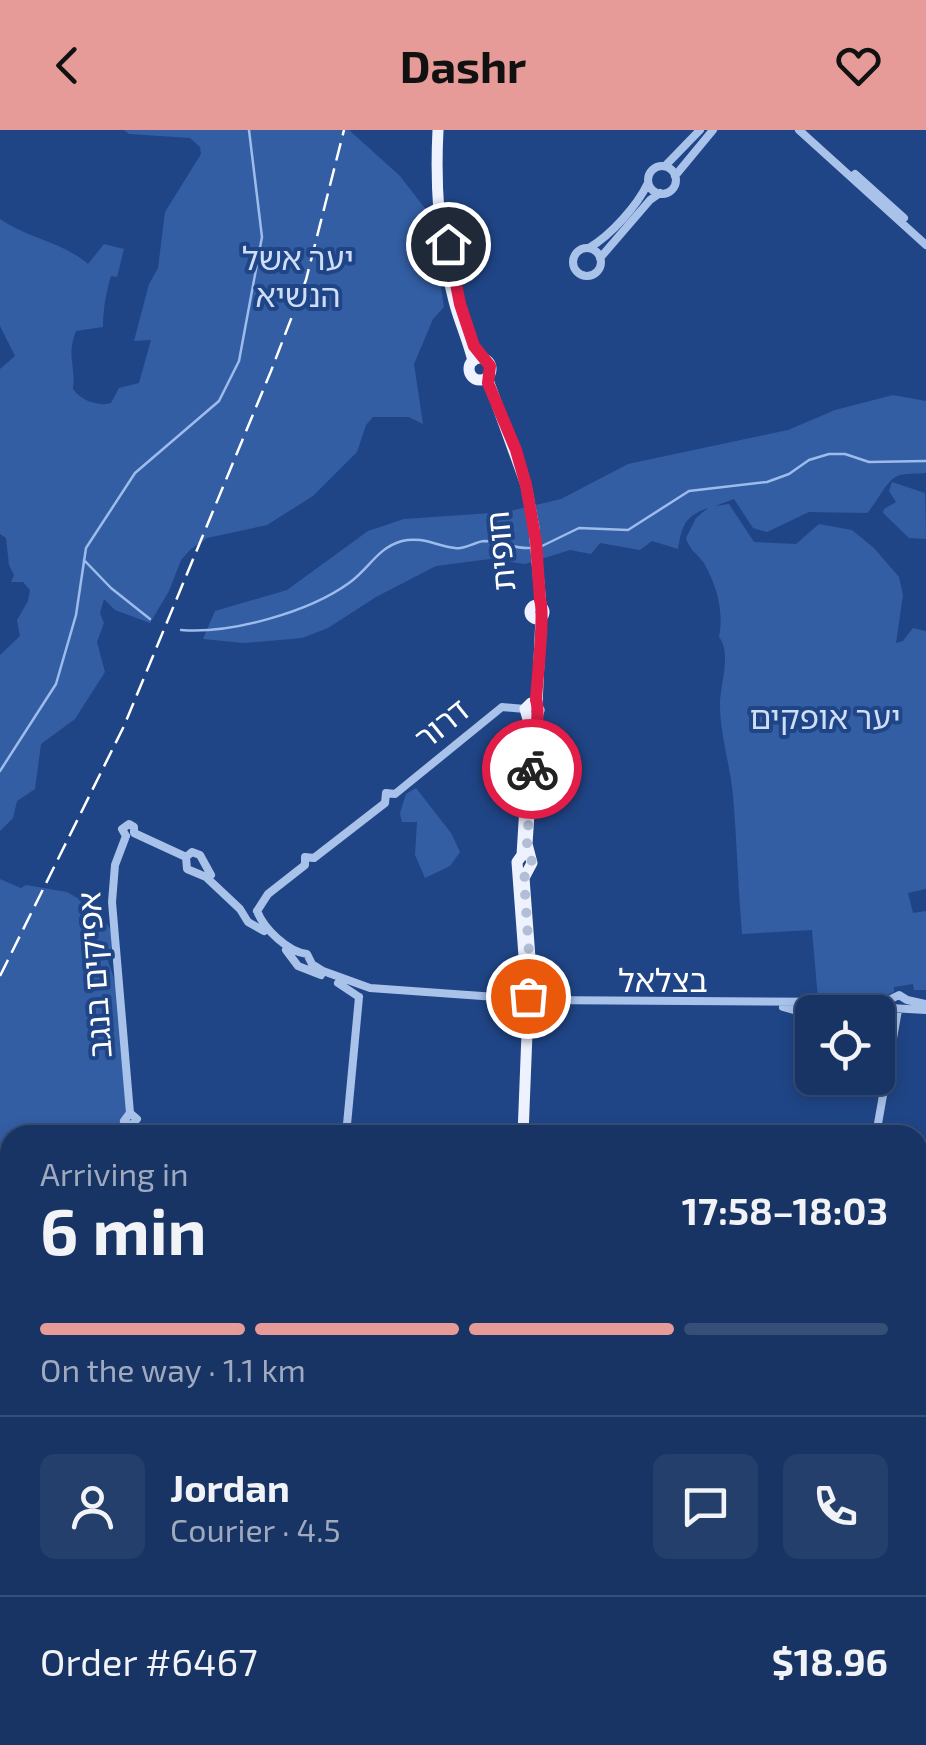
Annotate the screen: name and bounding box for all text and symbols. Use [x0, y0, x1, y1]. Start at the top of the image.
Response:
icon: back [40, 38, 95, 93]
text: Dashr [400, 38, 526, 92]
icon: heart [831, 38, 886, 93]
pin [406, 202, 491, 287]
icon: home [421, 217, 476, 272]
park label: יער אשל הנשיא [242, 238, 354, 313]
street label: חופית [477, 510, 521, 593]
street label: דרור [406, 689, 476, 756]
park label: יער אופקים [749, 697, 901, 735]
courier [482, 719, 582, 819]
icon: bike [505, 742, 560, 797]
street label: אפיקים בנגב [68, 891, 118, 1060]
pin [486, 954, 571, 1039]
street label: בצלאל [618, 960, 708, 998]
icon: bag [501, 969, 556, 1024]
map controls [795, 995, 895, 1095]
button: locate [795, 995, 895, 1095]
text: Arriving in [40, 1154, 189, 1192]
text: 17:58–18:03 [682, 1187, 888, 1233]
text: 6 min [40, 1190, 207, 1268]
text: On the way · 1.1 km [40, 1350, 306, 1388]
button: person [40, 1454, 145, 1559]
button: chat [653, 1454, 758, 1559]
button: phone [783, 1454, 888, 1559]
text: Jordan [170, 1464, 290, 1510]
text: Courier · 4.5 [170, 1510, 341, 1548]
text: Order #6467 [40, 1638, 258, 1684]
text: $18.96 [772, 1638, 888, 1684]

